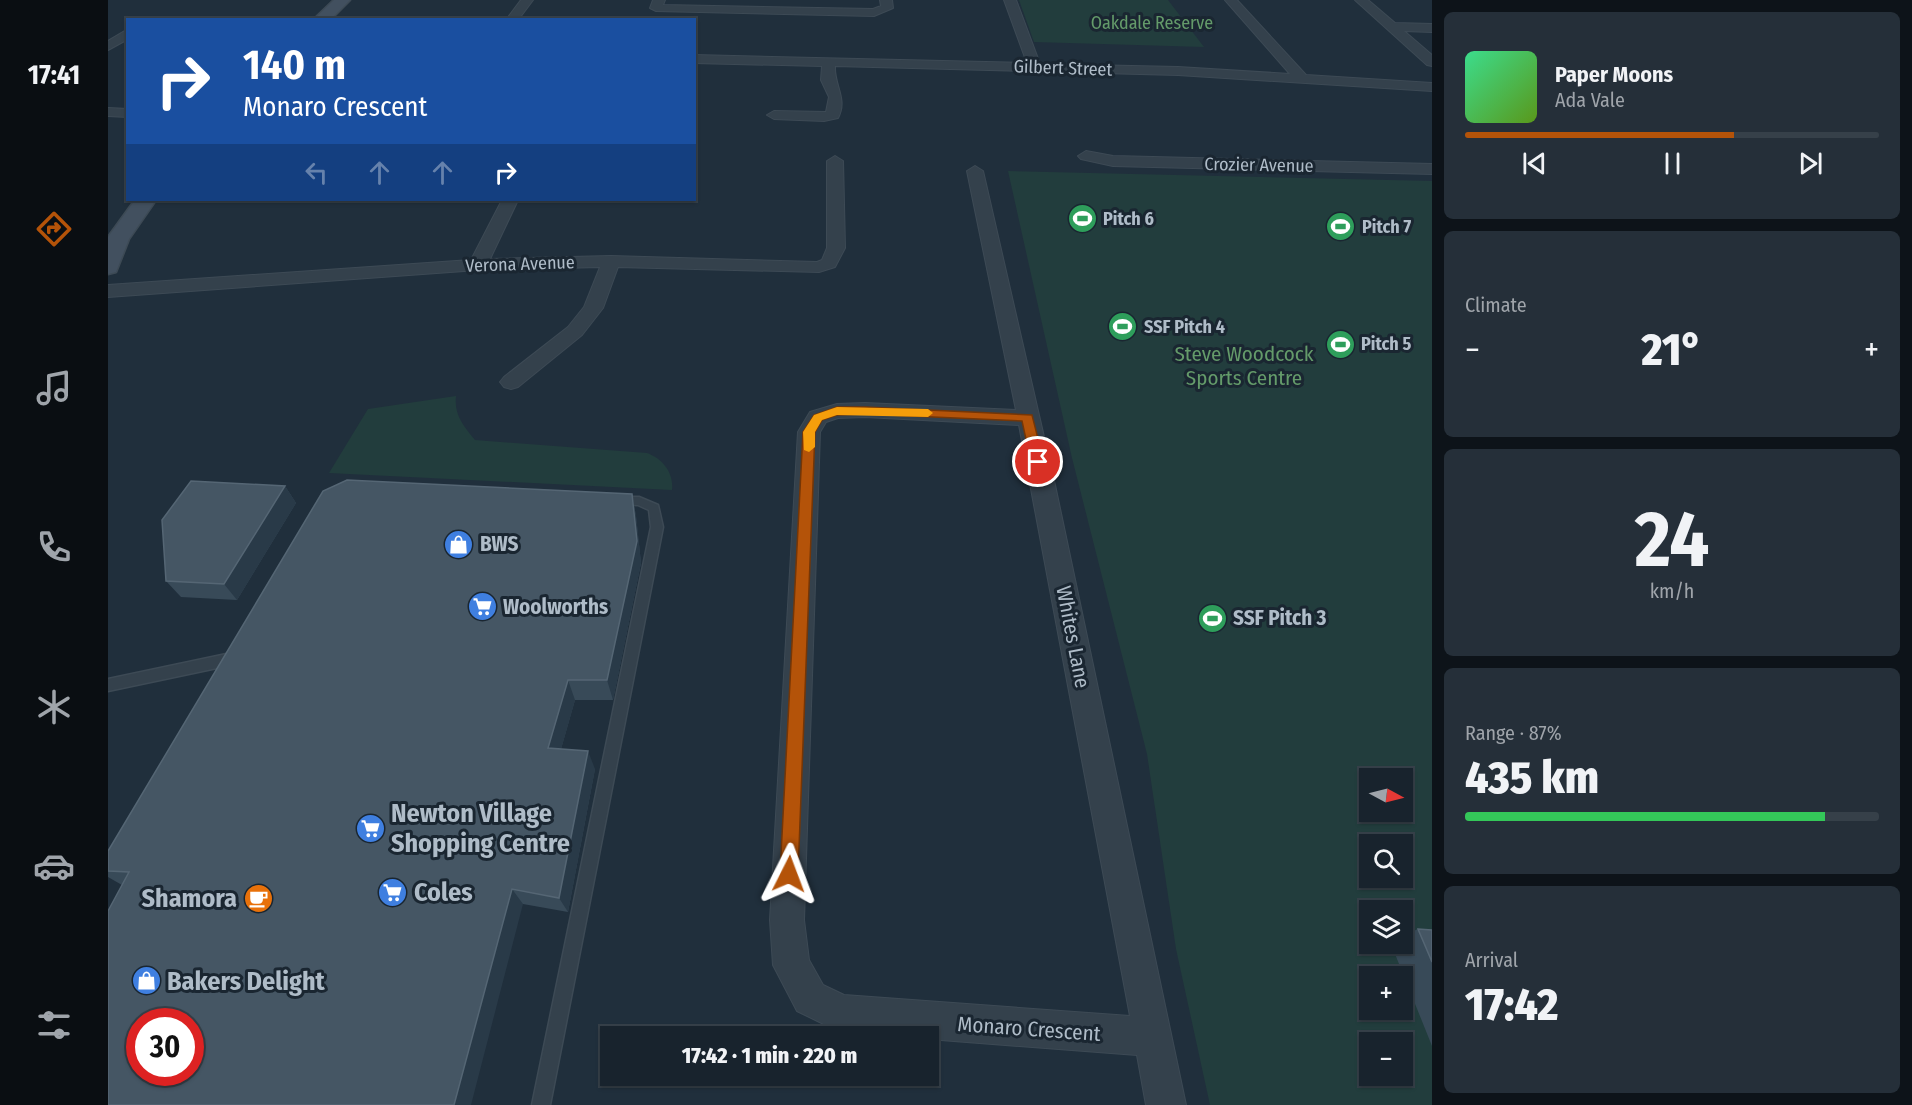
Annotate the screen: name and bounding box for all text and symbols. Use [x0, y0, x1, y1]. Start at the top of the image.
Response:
park label: Oakdale Reserve [1091, 12, 1213, 34]
text: 140 m [243, 40, 346, 90]
icon: right [144, 42, 222, 120]
street label: Gilbert Street [1013, 55, 1113, 81]
text: 17:41 [28, 59, 80, 91]
text: Paper Moons [1555, 61, 1673, 88]
text: Ada Vale [1555, 88, 1625, 112]
text: Monaro Crescent [243, 91, 427, 123]
icon: previous [1518, 147, 1551, 180]
icon: pause [1656, 147, 1689, 180]
icon: next [1794, 147, 1827, 180]
street label: Crozier Avenue [1204, 153, 1314, 177]
icon: left [300, 156, 333, 189]
icon: ahead [363, 156, 396, 189]
icon: ahead [426, 156, 459, 189]
icon: right [489, 156, 522, 189]
sports icon: Pitch 6 [1066, 203, 1098, 235]
icon: directions [33, 208, 75, 250]
place label: Pitch 6 [1103, 208, 1154, 230]
sports icon: Pitch 7 [1325, 211, 1357, 243]
place label: Pitch 7 [1362, 216, 1411, 238]
street label: Verona Avenue [465, 251, 575, 277]
text: Climate [1465, 293, 1527, 317]
sports icon: SSF Pitch 4 [1107, 311, 1139, 343]
place label: SSF Pitch 4 [1144, 316, 1225, 338]
text: 21° [1641, 323, 1702, 377]
sports icon: Pitch 5 [1324, 328, 1356, 360]
text: − [1465, 330, 1480, 370]
text: + [1864, 330, 1879, 370]
place label: Pitch 5 [1361, 333, 1411, 355]
park label: Steve Woodcock Sports Centre [1174, 341, 1314, 391]
icon: music [33, 367, 75, 409]
pin [1012, 436, 1063, 487]
icon: arrive [1021, 445, 1054, 478]
text: 24 [1635, 493, 1709, 587]
icon: phone [33, 526, 75, 568]
shop icon: BWS [443, 528, 475, 560]
place label: BWS [480, 531, 519, 557]
text: km/h [1650, 579, 1694, 603]
street label: Whites Lane [1050, 584, 1096, 690]
supermarket icon: Woolworths [466, 591, 498, 623]
place label: Woolworths [503, 594, 608, 620]
sports icon: SSF Pitch 3 [1196, 602, 1228, 634]
place label: SSF Pitch 3 [1233, 605, 1327, 631]
icon: climate [33, 686, 75, 728]
text: Range · 87% [1465, 721, 1562, 745]
text: 435 km [1465, 751, 1599, 805]
north arrow [1359, 768, 1413, 822]
map controls [1359, 768, 1413, 1086]
place label: Newton Village Shopping Centre [391, 798, 570, 859]
supermarket icon: Newton Village Shopping Centre [354, 812, 386, 844]
button: search [1359, 834, 1413, 888]
position arrow [757, 842, 821, 906]
icon: car [33, 845, 75, 887]
supermarket icon: Coles [377, 876, 409, 908]
place label: Coles [414, 877, 473, 908]
cafe icon: Shamora [242, 882, 274, 914]
place label: Shamora [142, 883, 237, 914]
button: layers [1359, 900, 1413, 954]
text: Arrival [1465, 948, 1518, 972]
shop icon: Bakers Delight [130, 965, 162, 997]
place label: Bakers Delight [167, 966, 326, 997]
button: + [1359, 966, 1413, 1020]
text: 17:42 [1465, 978, 1558, 1032]
icon: filters [33, 1004, 75, 1046]
speed limit sign: 30 [126, 1008, 204, 1086]
street label: Monaro Crescent [957, 1011, 1102, 1047]
button: − [1359, 1032, 1413, 1086]
text: 17:42 · 1 min · 220 m [682, 1042, 857, 1069]

